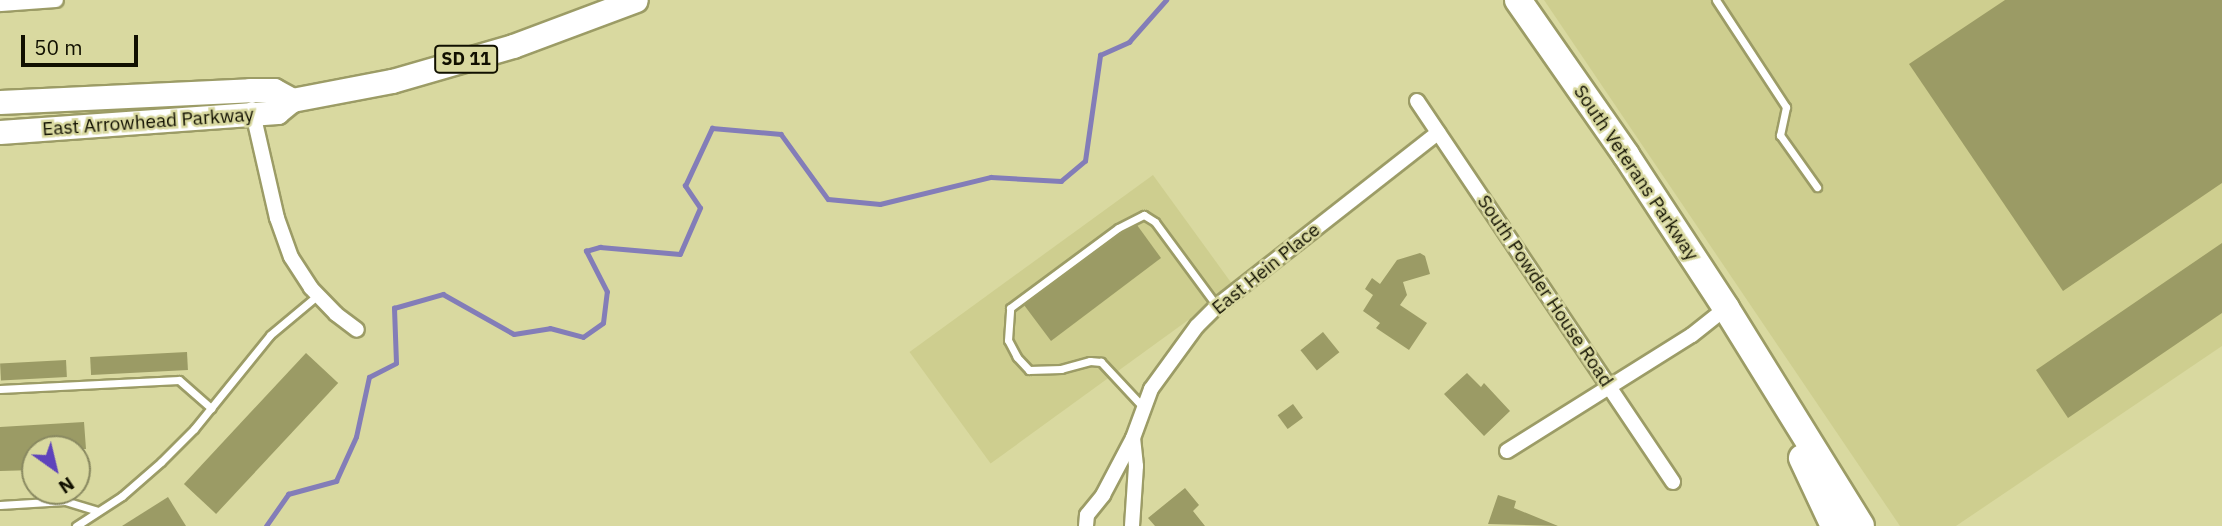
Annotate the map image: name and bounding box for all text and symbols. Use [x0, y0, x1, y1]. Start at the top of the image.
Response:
scale bar [24, 21, 142, 65]
text: 50 m [34, 33, 83, 61]
road number: SD 11 [433, 44, 499, 74]
street label: South Veterans Parkway [1569, 81, 1703, 265]
street label: East Arrowhead Parkway [41, 103, 255, 141]
street label: South Powder House Road [1472, 191, 1618, 391]
street label: East Hein Place [1207, 219, 1325, 319]
north arrow [21, 435, 91, 505]
text: N [54, 472, 79, 500]

